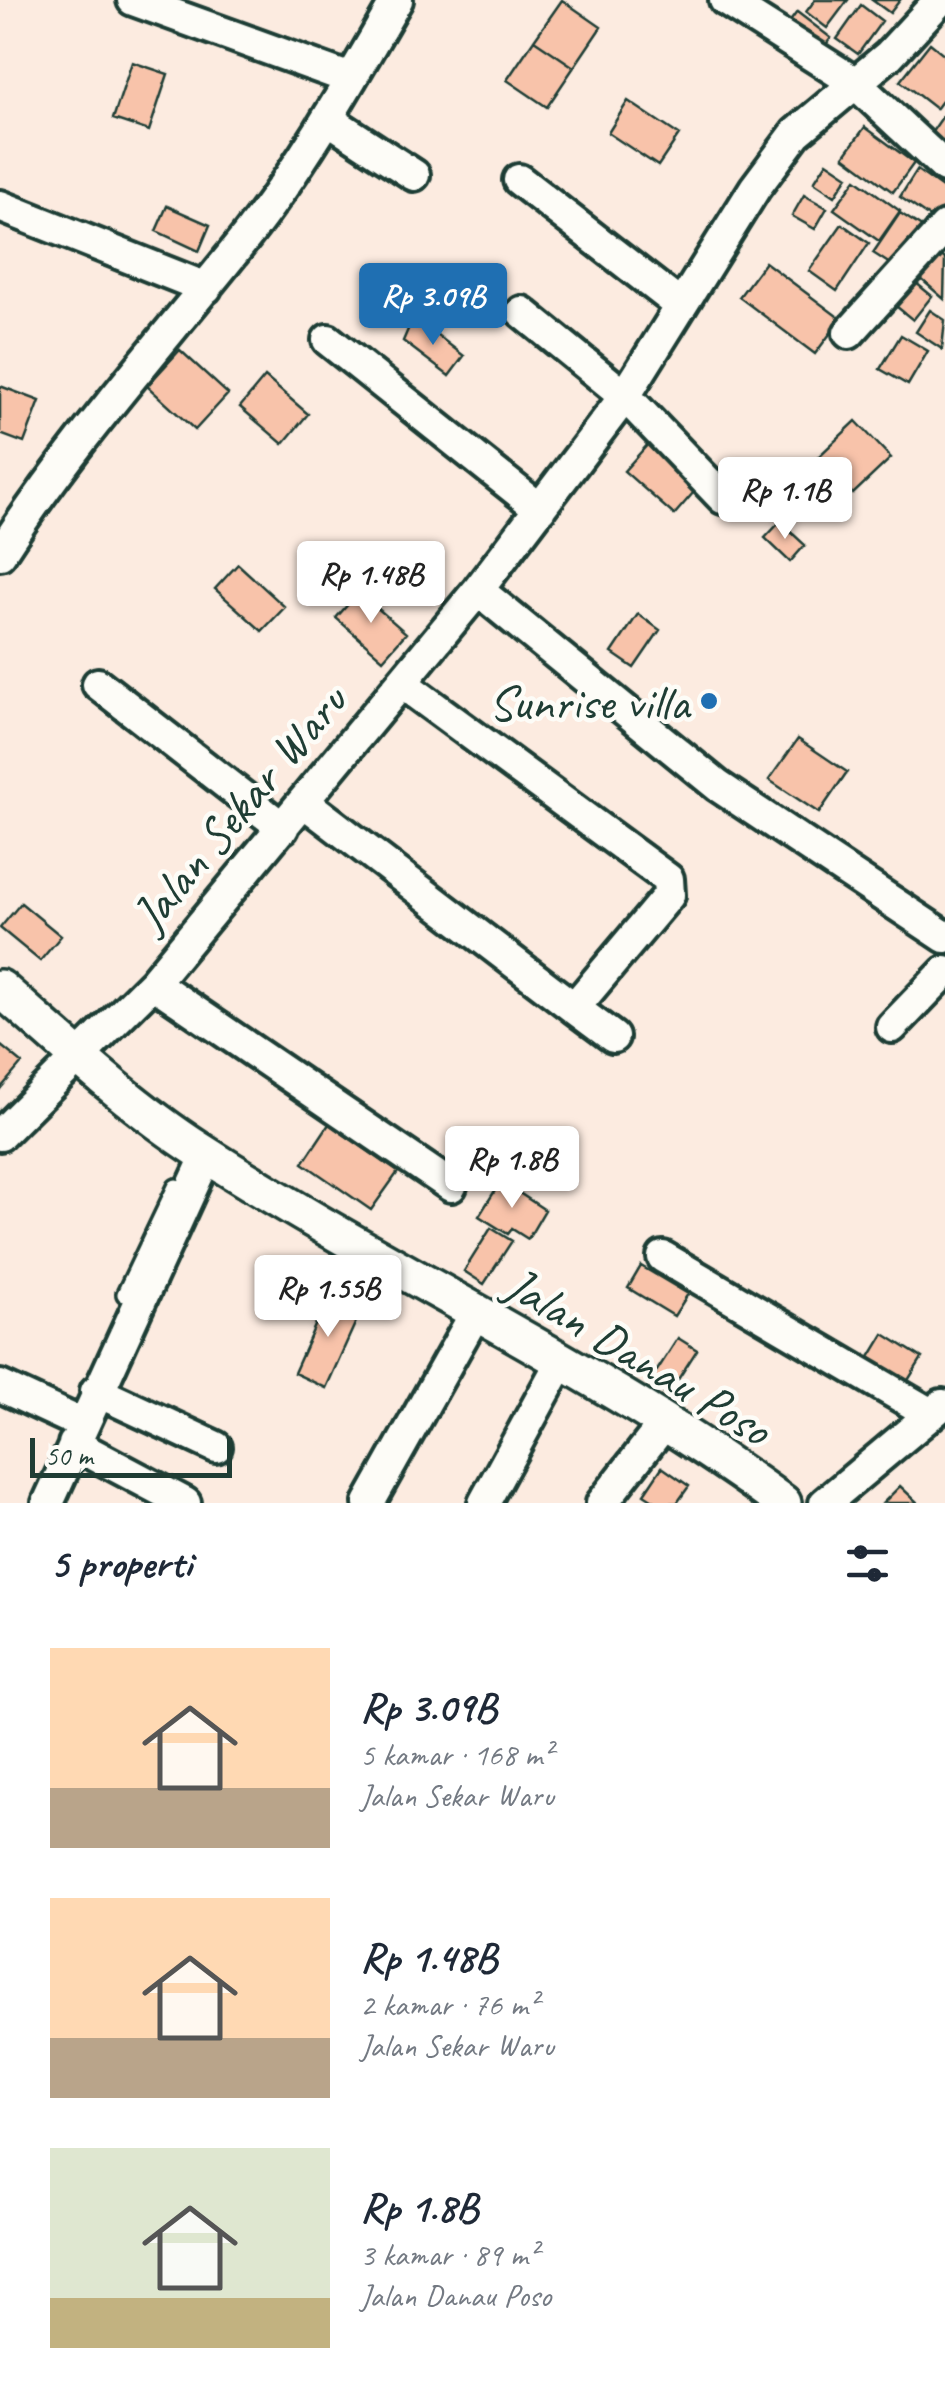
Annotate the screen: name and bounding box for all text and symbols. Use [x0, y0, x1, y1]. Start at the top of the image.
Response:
pin: Rp 3.09B [330, 263, 536, 348]
text: Rp 3.09B [381, 275, 485, 316]
pin: Rp 1.1B [693, 457, 877, 542]
text: Rp 1.1B [740, 469, 830, 510]
pin: Rp 1.48B [268, 541, 474, 626]
text: Rp 1.48B [319, 553, 423, 594]
street label: Jalan Sekar Waru [116, 670, 362, 946]
place label: Sunrise villa [489, 671, 692, 734]
marker: Sunrise villa [698, 690, 720, 712]
pin: Rp 1.8B [420, 1126, 604, 1211]
text: Rp 1.8B [467, 1138, 557, 1179]
street label: Jalan Danau Poso [492, 1251, 784, 1461]
pin: Rp 1.55B [225, 1255, 431, 1340]
text: Rp 1.55B [276, 1267, 380, 1308]
scale bar [30, 1433, 232, 1478]
text: 50 m [45, 1438, 93, 1473]
icon: filters [840, 1536, 895, 1591]
text: 5 properti [50, 1537, 192, 1590]
text: Rp 3.09B [360, 1681, 496, 1734]
icon: home [130, 1688, 250, 1808]
text: 5 kamar · 168 m² [360, 1734, 552, 1775]
text: Jalan Sekar Waru [360, 1775, 554, 1816]
text: Rp 1.48B [360, 1931, 497, 1984]
icon: home [130, 1938, 250, 2058]
text: 2 kamar · 76 m² [360, 1984, 538, 2025]
text: Jalan Sekar Waru [360, 2025, 554, 2066]
text: Rp 1.8B [360, 2181, 478, 2234]
icon: home [130, 2188, 250, 2308]
text: 3 kamar · 89 m² [360, 2234, 538, 2275]
text: Jalan Danau Poso [360, 2275, 551, 2316]

